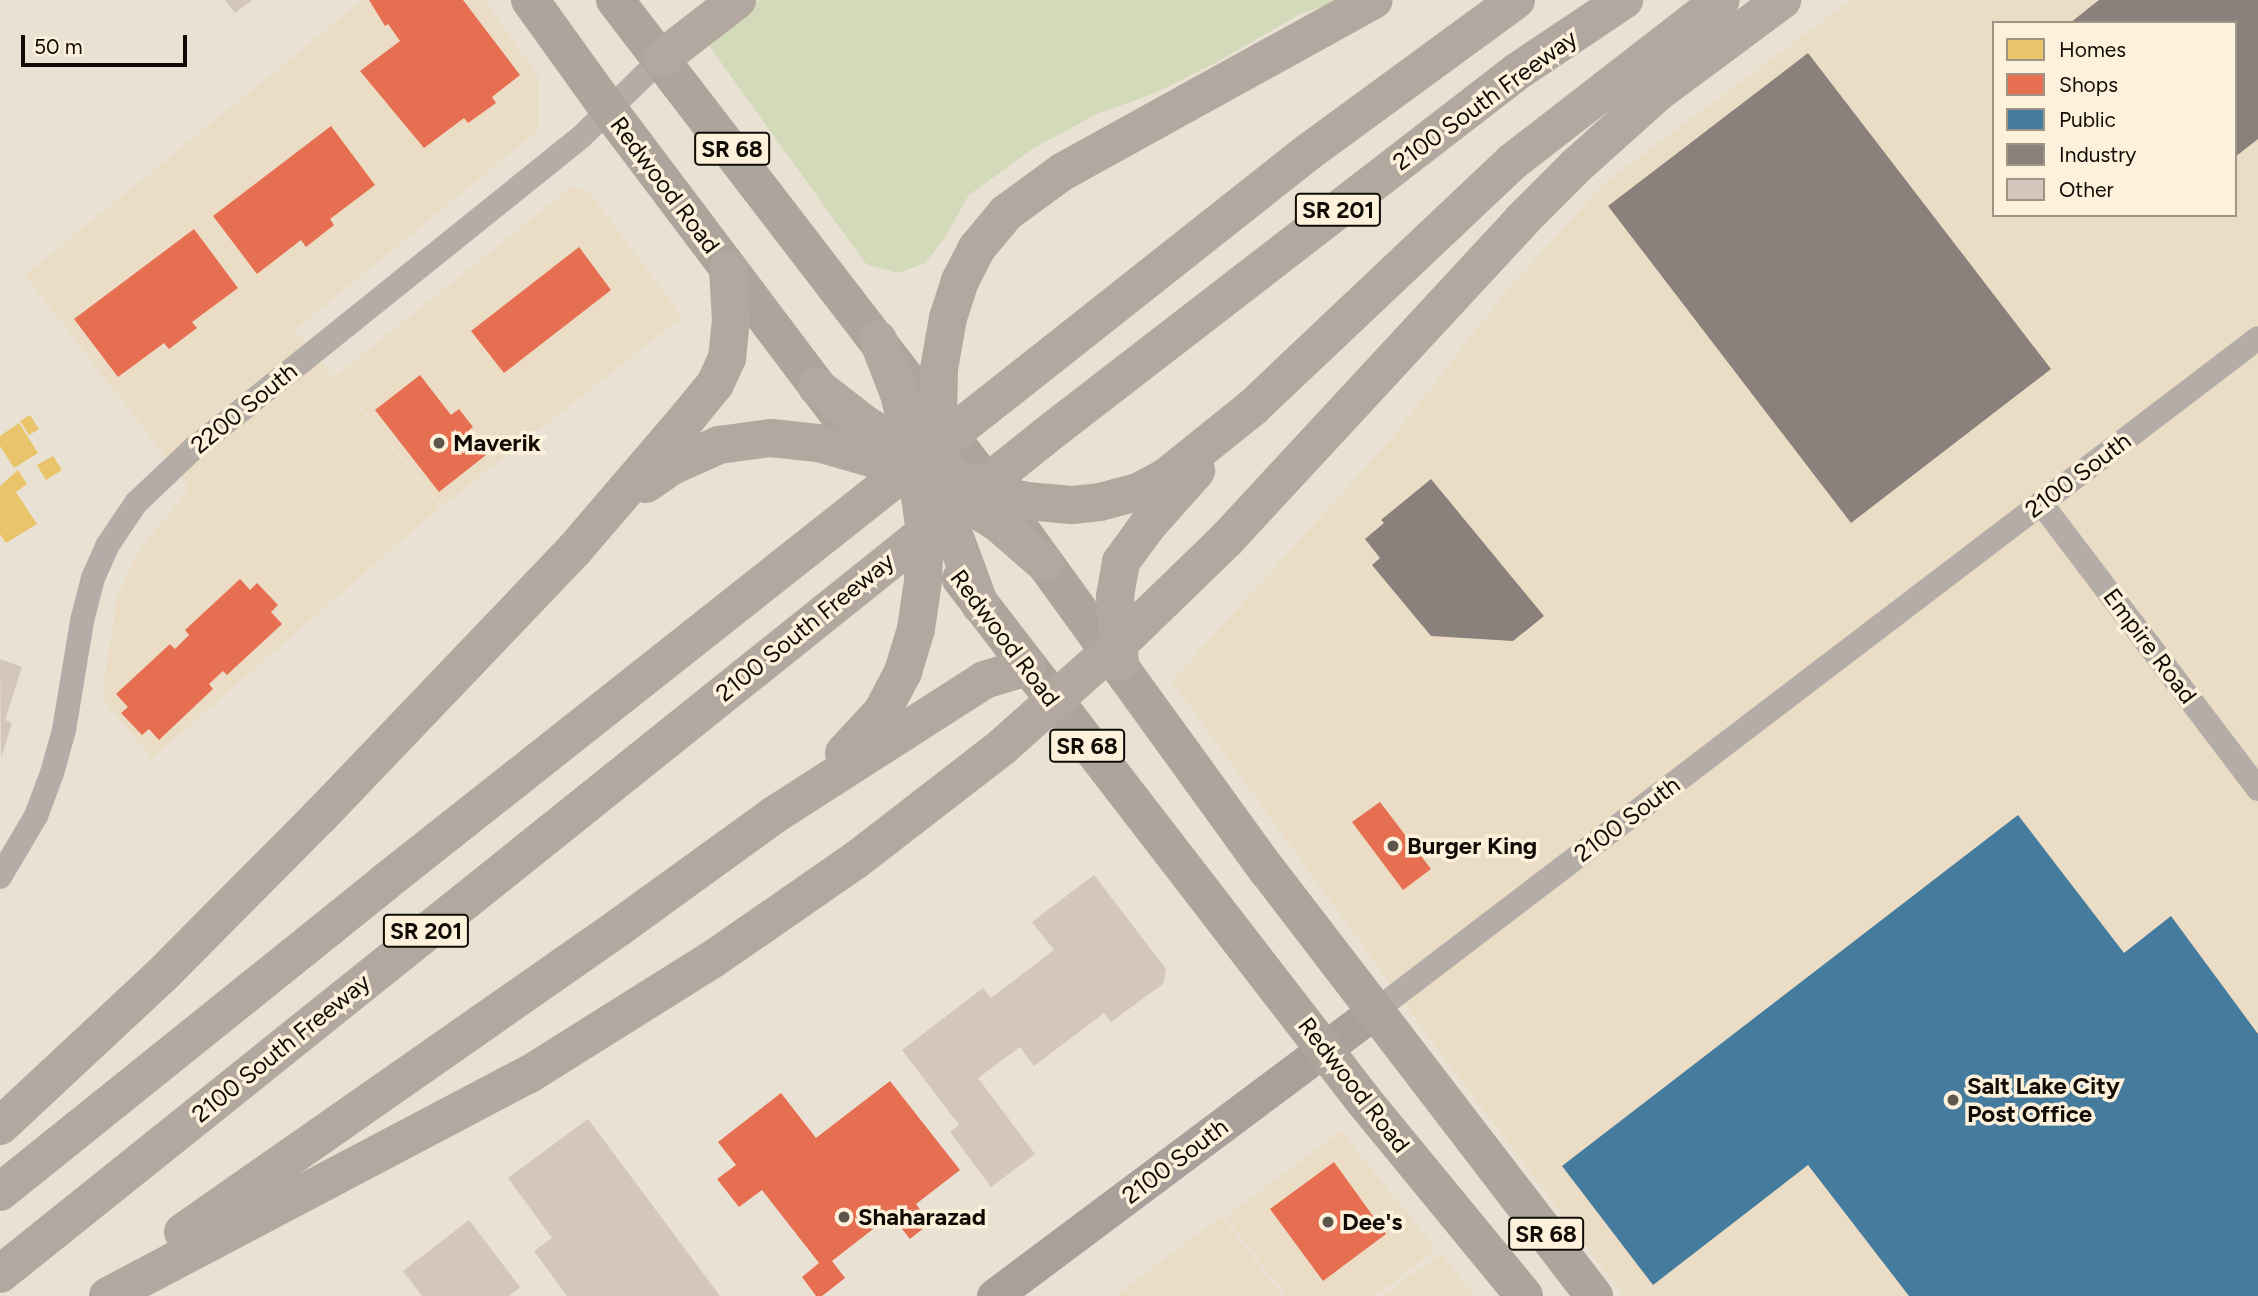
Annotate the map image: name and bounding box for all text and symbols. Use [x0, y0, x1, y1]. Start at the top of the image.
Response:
scale bar [24, 21, 191, 65]
legend [1992, 21, 2237, 217]
street label: 2100 South Freeway [1387, 24, 1583, 176]
text: 50 m [34, 34, 83, 59]
text: Homes [2059, 37, 2126, 62]
text: Shops [2059, 72, 2118, 97]
text: Public [2059, 107, 2116, 132]
street label: Redwood Road [604, 111, 726, 259]
road number: SR 68 [694, 130, 770, 168]
text: Industry [2059, 142, 2136, 167]
text: Other [2059, 177, 2114, 202]
road number: SR 201 [1294, 190, 1382, 230]
street label: 2200 South [185, 357, 303, 459]
street label: 2100 South [2020, 426, 2136, 524]
place label: Maverik [453, 429, 541, 457]
marker: Maverik [431, 435, 447, 451]
street label: 2100 South Freeway [710, 546, 900, 708]
street label: Redwood Road [944, 564, 1066, 712]
street label: Empire Road [2097, 583, 2203, 709]
road number: SR 68 [1048, 726, 1126, 766]
street label: 2100 South [1569, 770, 1685, 868]
place label: Burger King [1407, 832, 1537, 860]
marker: Burger King [1385, 838, 1401, 854]
road number: SR 201 [382, 912, 470, 950]
street label: 2100 South Freeway [186, 967, 376, 1129]
street label: Redwood Road [1292, 1012, 1416, 1158]
place label: Salt Lake City Post Office [1967, 1072, 2120, 1128]
marker: Salt Lake City Post Office [1945, 1092, 1961, 1108]
street label: 2100 South [1117, 1112, 1233, 1210]
place label: Shaharazad [858, 1203, 986, 1231]
place label: Dee's [1342, 1208, 1402, 1236]
marker: Shaharazad [836, 1209, 852, 1225]
marker: Dee's [1320, 1214, 1336, 1230]
road number: SR 68 [1508, 1214, 1584, 1254]

